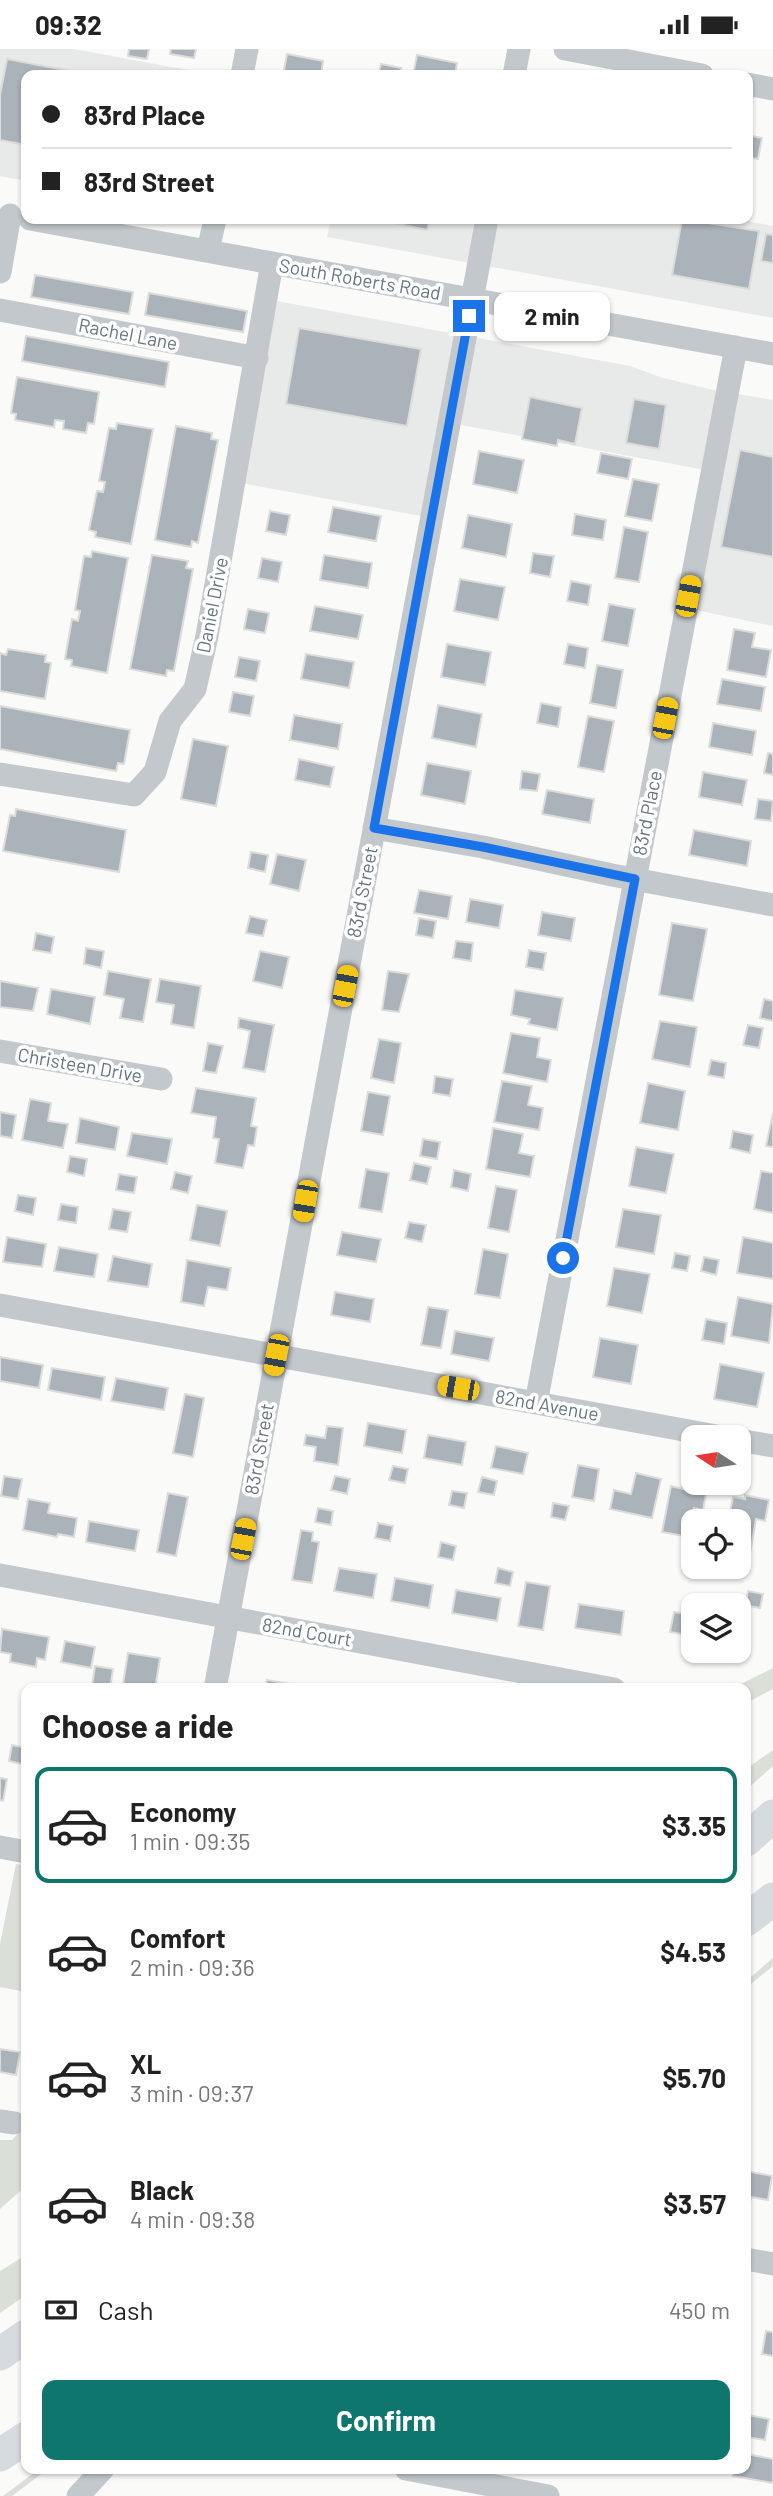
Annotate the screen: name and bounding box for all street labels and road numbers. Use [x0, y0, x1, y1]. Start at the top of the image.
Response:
street label: South Roberts Road [277, 253, 443, 304]
street label: Rachel Lane [77, 313, 180, 354]
street label: Daniel Drive [191, 555, 232, 655]
street label: 83rd Place [627, 769, 666, 857]
street label: 83rd Street [341, 844, 382, 940]
street label: Christeen Drive [16, 1042, 144, 1087]
street label: 82nd Avenue [494, 1384, 601, 1425]
street label: 83rd Street [239, 1401, 278, 1496]
street label: 82nd Court [261, 1612, 354, 1651]

